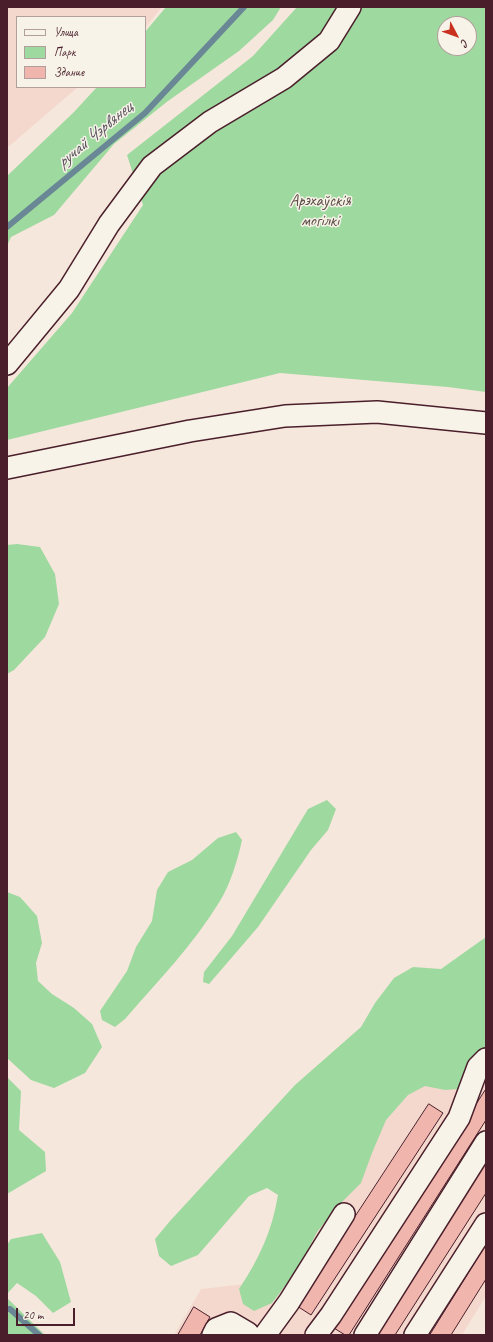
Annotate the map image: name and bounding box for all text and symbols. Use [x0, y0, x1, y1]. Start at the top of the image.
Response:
legend [16, 16, 146, 88]
north arrow [437, 16, 477, 56]
text: Улица [54, 24, 78, 40]
text: С [458, 37, 472, 50]
text: Парк [54, 44, 75, 60]
text: Здание [54, 64, 84, 80]
water label: ручай Чэрвянец [53, 97, 137, 173]
park label: Арэхаўскія могілкі [289, 192, 351, 232]
scale bar [18, 1300, 77, 1326]
text: 20 m [23, 1307, 43, 1323]

